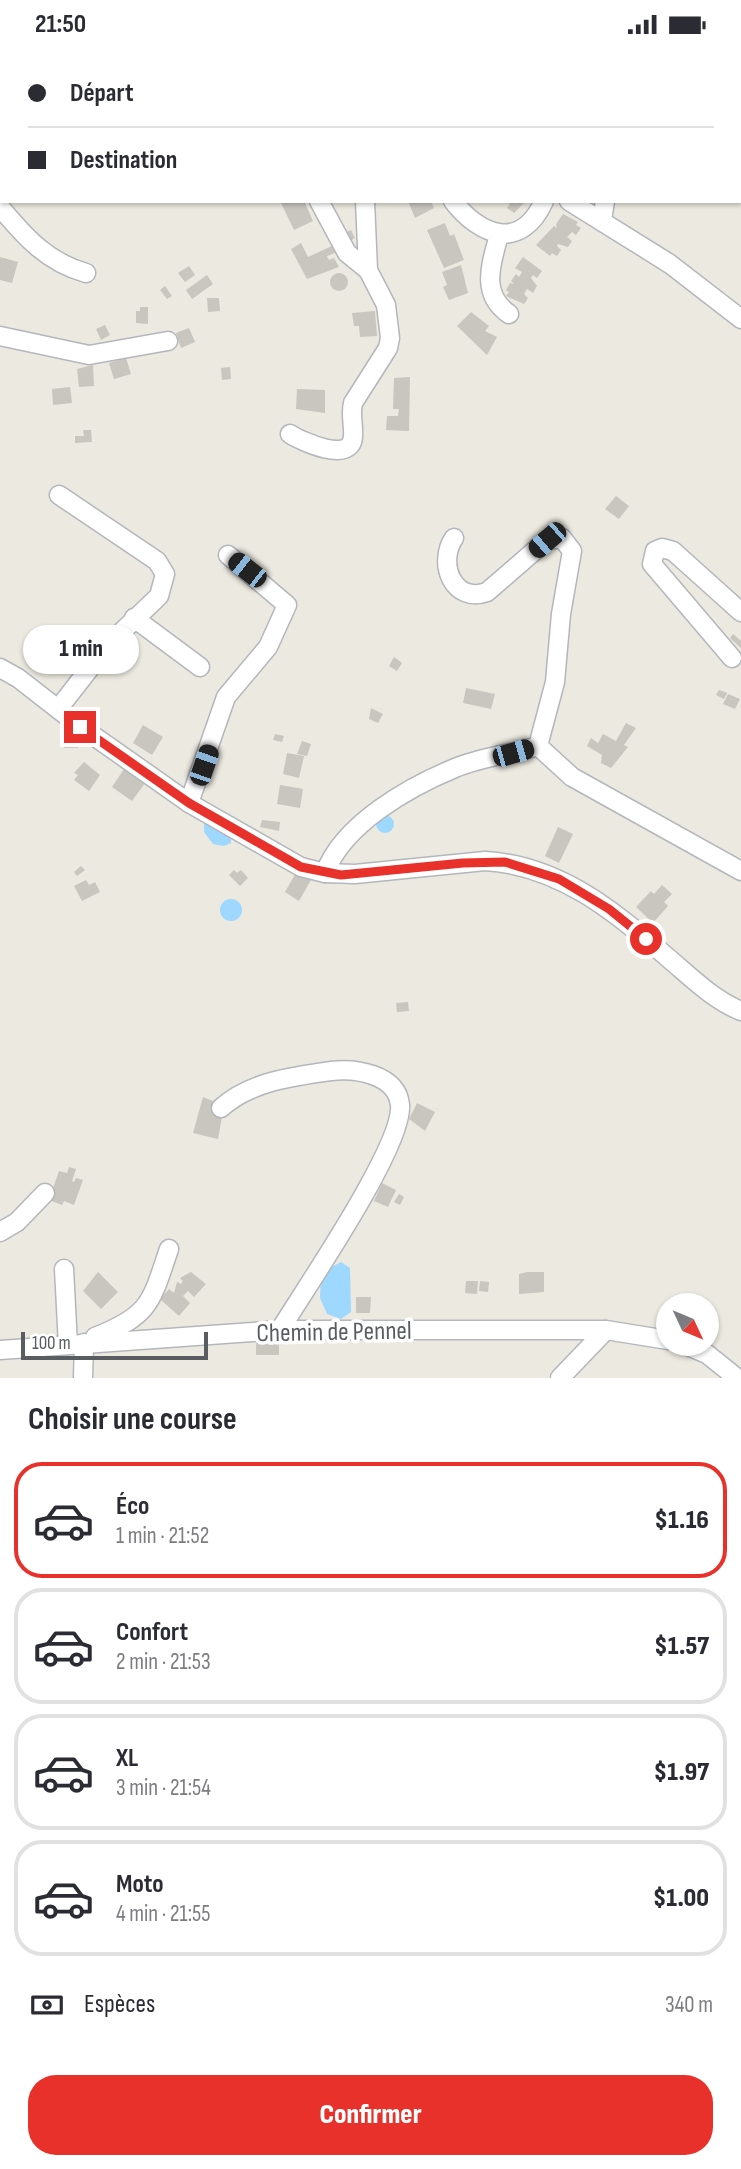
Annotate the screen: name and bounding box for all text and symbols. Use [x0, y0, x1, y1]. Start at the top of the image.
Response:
text: 21:50 [35, 9, 86, 40]
text: Départ [70, 78, 133, 109]
text: Destination [70, 145, 177, 176]
car [525, 518, 570, 562]
car [224, 549, 271, 591]
callout: 1 min [22, 625, 138, 675]
text: 1 min [59, 635, 103, 663]
route end [64, 711, 96, 743]
car [490, 737, 537, 769]
car [188, 742, 221, 788]
route start [630, 923, 662, 955]
north arrow [656, 1293, 719, 1356]
map controls [656, 1293, 719, 1356]
street label: Chemin de Pennel [256, 1316, 412, 1349]
scale bar [21, 1329, 208, 1361]
text: 100 m [32, 1332, 71, 1355]
text: Choisir une course [28, 1400, 237, 1439]
icon: car [32, 1489, 95, 1552]
text: Éco [116, 1491, 149, 1522]
text: $1.16 [654, 1505, 709, 1536]
text: 1 min · 21:52 [116, 1522, 209, 1550]
icon: car [32, 1615, 95, 1678]
text: Confort [116, 1617, 188, 1648]
text: $1.57 [654, 1631, 709, 1662]
text: 2 min · 21:53 [116, 1648, 211, 1676]
icon: car [32, 1741, 95, 1804]
text: XL [116, 1743, 138, 1774]
text: $1.97 [654, 1757, 709, 1788]
text: 3 min · 21:54 [116, 1774, 211, 1802]
icon: car [32, 1867, 95, 1930]
text: Moto [116, 1869, 164, 1900]
text: $1.00 [653, 1883, 709, 1914]
text: 4 min · 21:55 [116, 1900, 210, 1928]
icon: cash [28, 1986, 66, 2024]
text: Espèces [84, 1989, 155, 2020]
text: 340 m [665, 1991, 713, 2019]
button: Confirmer [28, 2075, 713, 2155]

